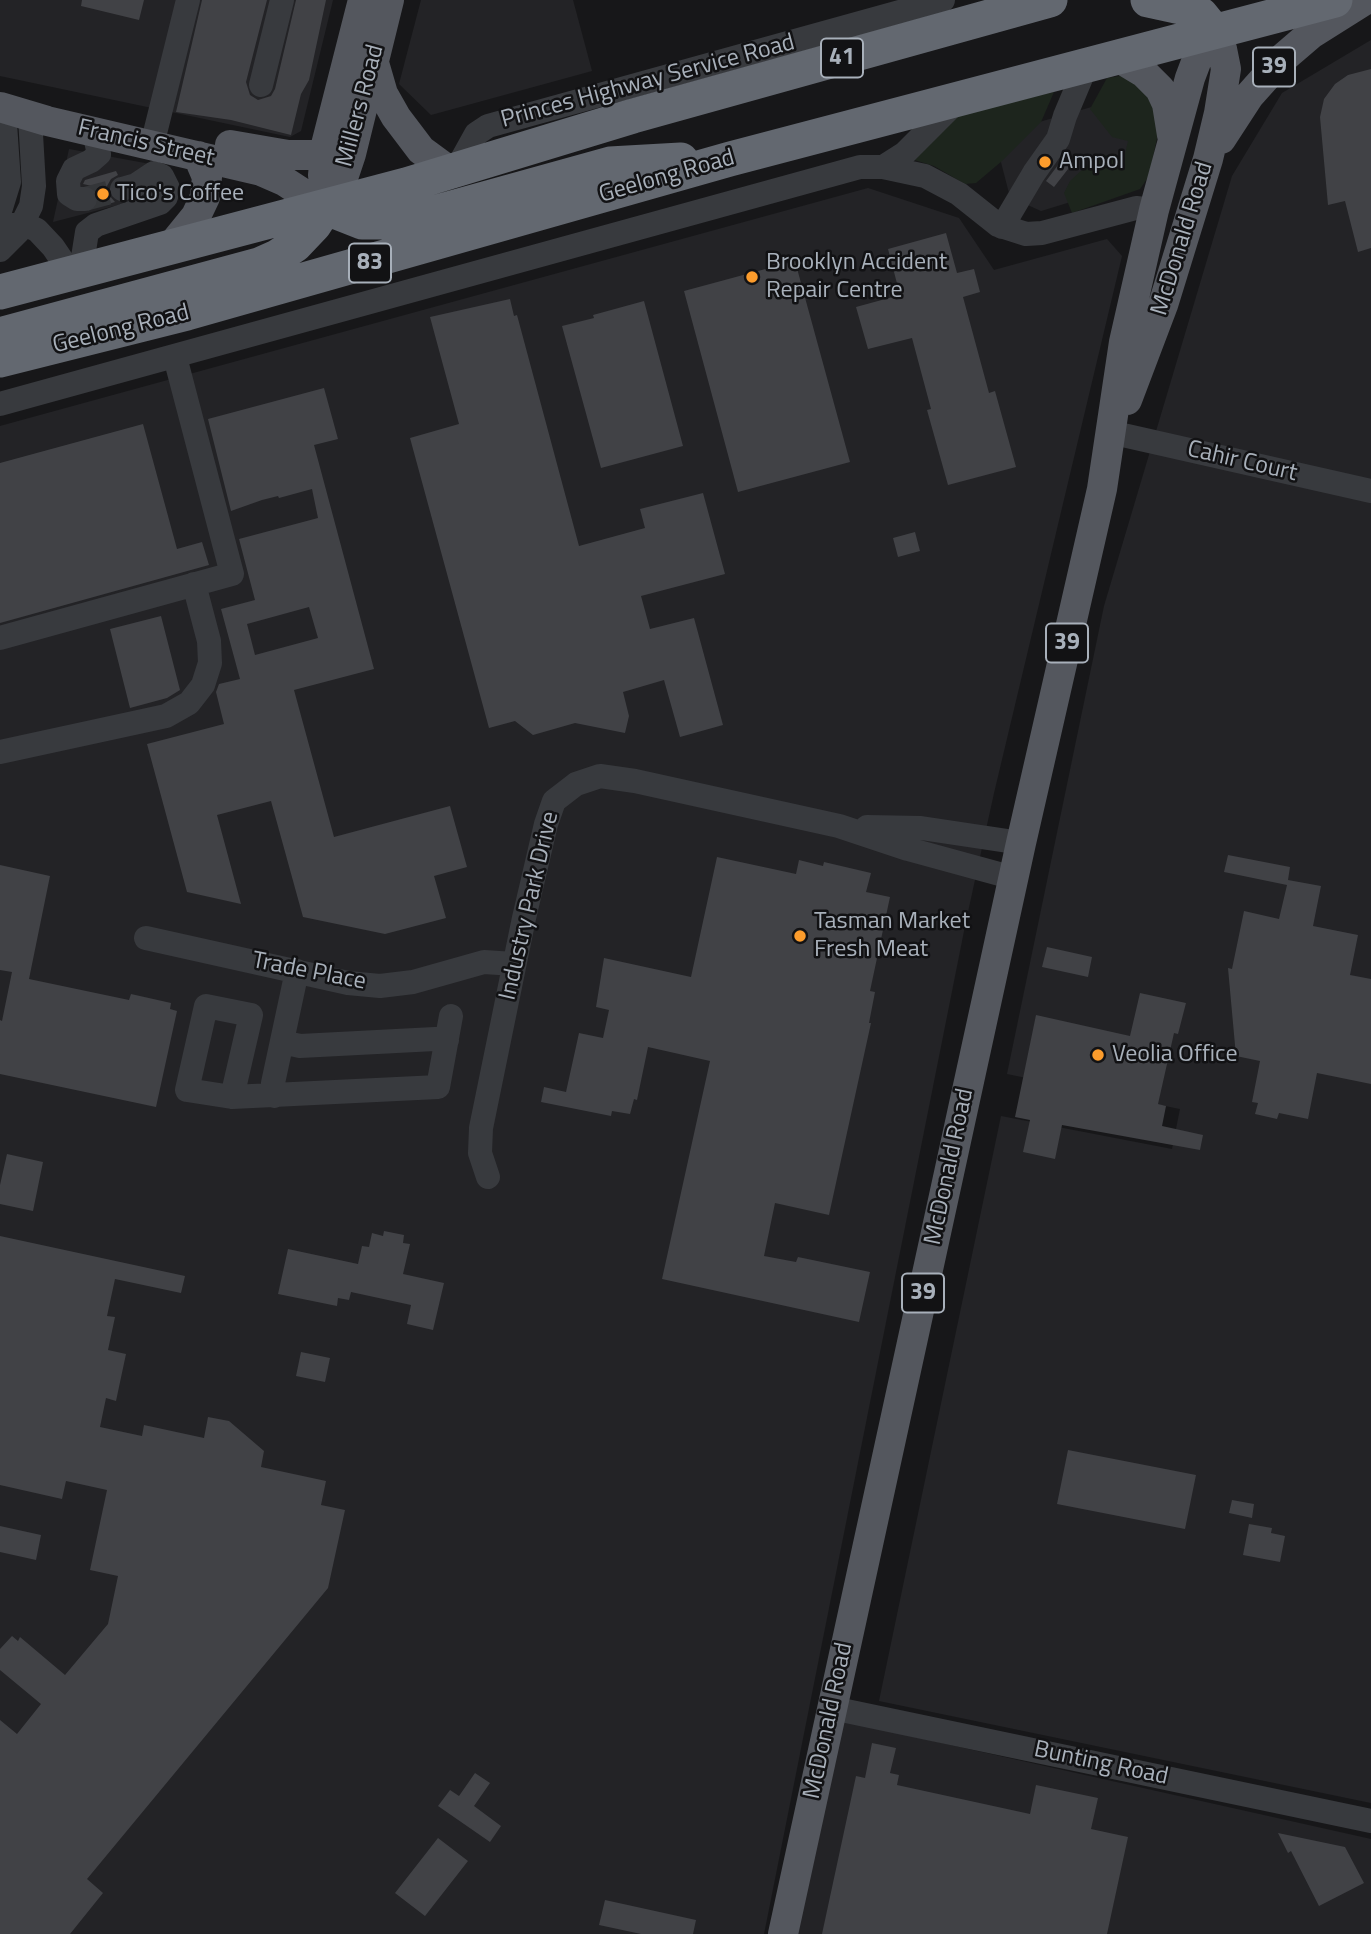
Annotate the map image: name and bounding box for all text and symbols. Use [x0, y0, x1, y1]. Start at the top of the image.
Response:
street label: Princes Highway Service Road [498, 29, 798, 135]
road number: 41 [821, 39, 863, 78]
street label: Millers Road [331, 42, 391, 170]
road number: 39 [1253, 48, 1295, 86]
street label: Francis Street [75, 114, 217, 174]
street label: Geelong Road [596, 144, 738, 210]
place label: Ampol [1059, 148, 1124, 176]
marker: Ampol [1037, 154, 1053, 170]
street label: McDonald Road [1146, 159, 1220, 319]
place label: Tico's Coffee [117, 180, 244, 208]
marker: Tico's Coffee [95, 186, 111, 202]
road number: 83 [349, 244, 391, 282]
place label: Brooklyn Accident Repair Centre [766, 249, 947, 305]
marker: Brooklyn Accident Repair Centre [744, 269, 760, 285]
street label: Geelong Road [50, 299, 192, 361]
street label: Cahir Court [1184, 435, 1300, 489]
road number: 39 [1046, 624, 1088, 663]
street label: Industry Park Drive [494, 809, 566, 1003]
place label: Tasman Market Fresh Meat [814, 908, 970, 964]
marker: Tasman Market Fresh Meat [792, 928, 808, 944]
street label: Trade Place [250, 947, 368, 997]
place label: Veolia Office [1112, 1041, 1238, 1069]
marker: Veolia Office [1090, 1047, 1106, 1063]
street label: McDonald Road [919, 1086, 981, 1248]
road number: 39 [902, 1274, 944, 1312]
street label: McDonald Road [798, 1640, 860, 1802]
street label: Bunting Road [1031, 1736, 1171, 1792]

